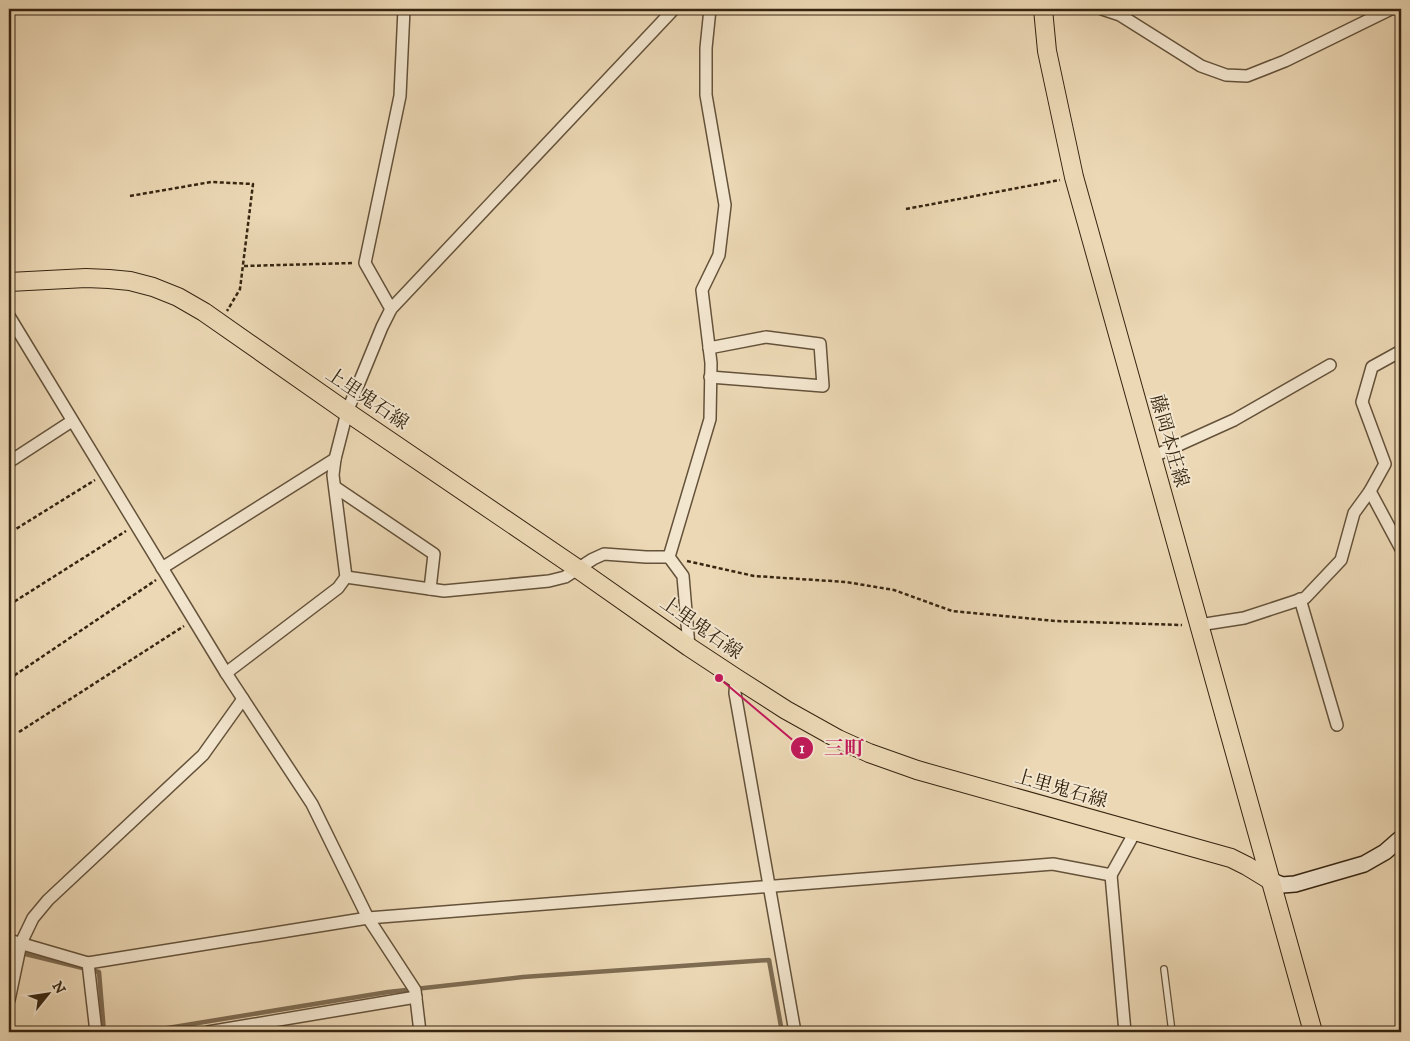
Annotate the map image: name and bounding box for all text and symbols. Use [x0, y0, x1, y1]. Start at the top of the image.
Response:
street label: 上里鬼石線 [321, 363, 413, 435]
street label: 藤岡本庄線 [1145, 392, 1193, 490]
street label: 上里鬼石線 [655, 591, 747, 665]
callout: 三町 [789, 730, 874, 765]
text: 三町 [824, 737, 865, 762]
text: 1 [799, 739, 805, 758]
street label: 上里鬼石線 [1012, 765, 1110, 813]
north arrow [22, 968, 72, 1018]
text: N [48, 979, 69, 998]

